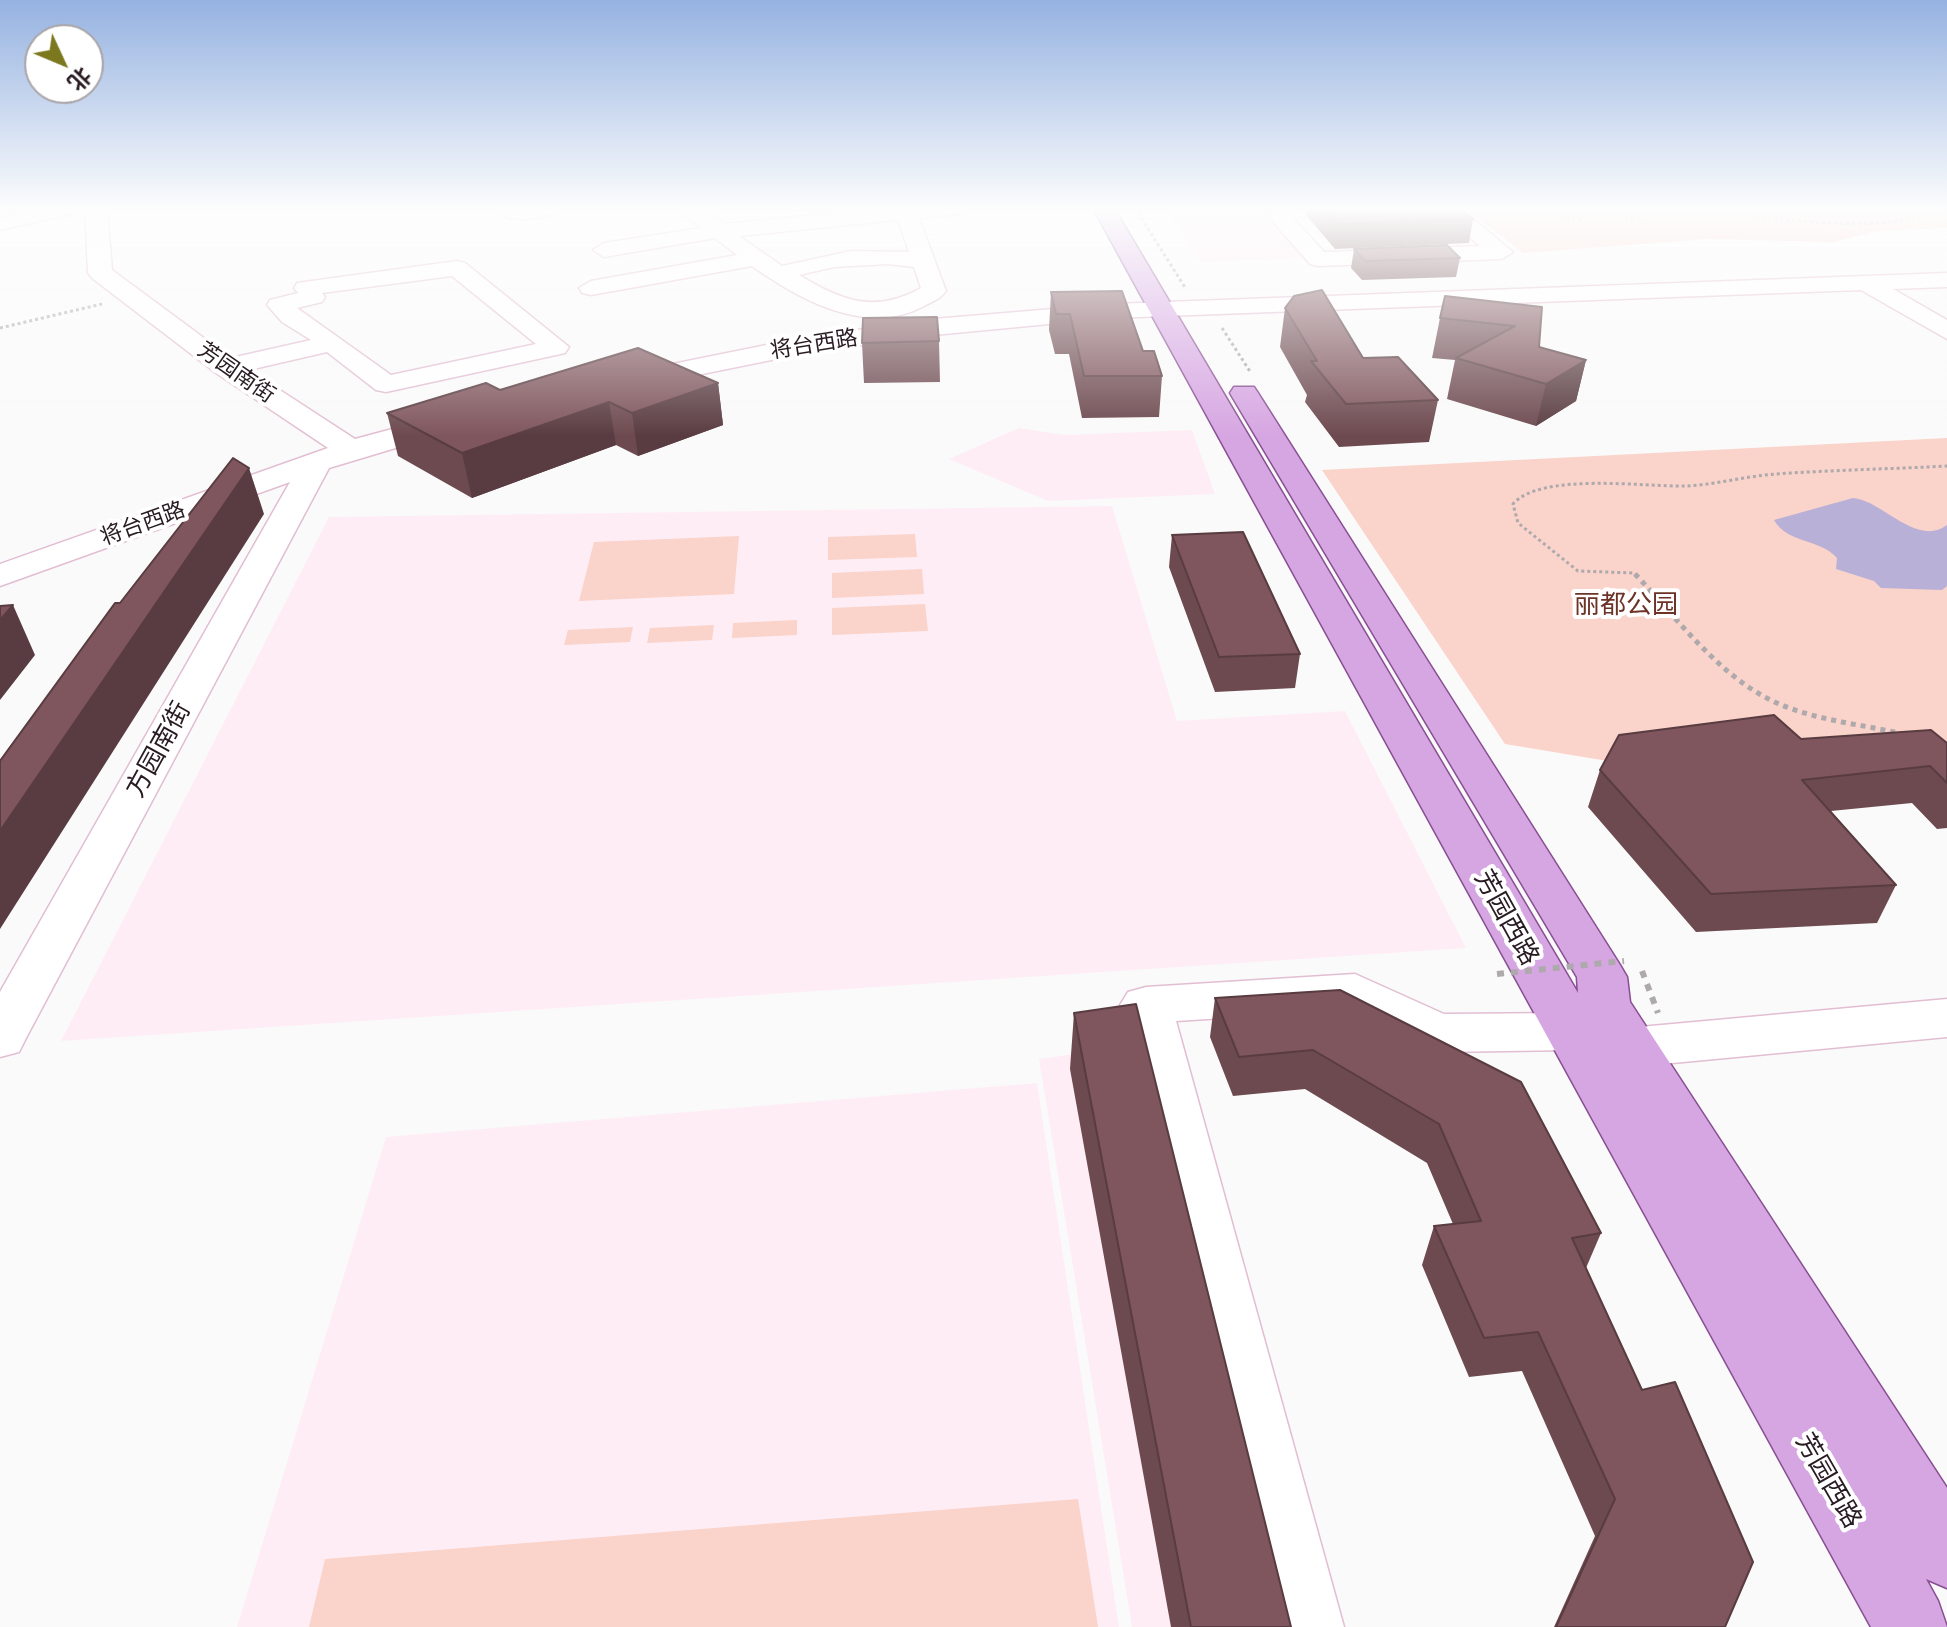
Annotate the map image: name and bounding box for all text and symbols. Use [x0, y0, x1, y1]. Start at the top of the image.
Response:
north arrow [24, 24, 104, 104]
text: 北 [62, 62, 98, 97]
street label: 将台西路 [768, 325, 860, 365]
street label: 芳园南街 [192, 337, 280, 409]
street label: 将台西路 [97, 497, 189, 551]
park label: 丽都公园 [1574, 590, 1678, 622]
street label: 方园南街 [120, 697, 198, 803]
street label: 芳园西路 [1467, 865, 1545, 971]
street label: 芳园西路 [1788, 1428, 1868, 1534]

